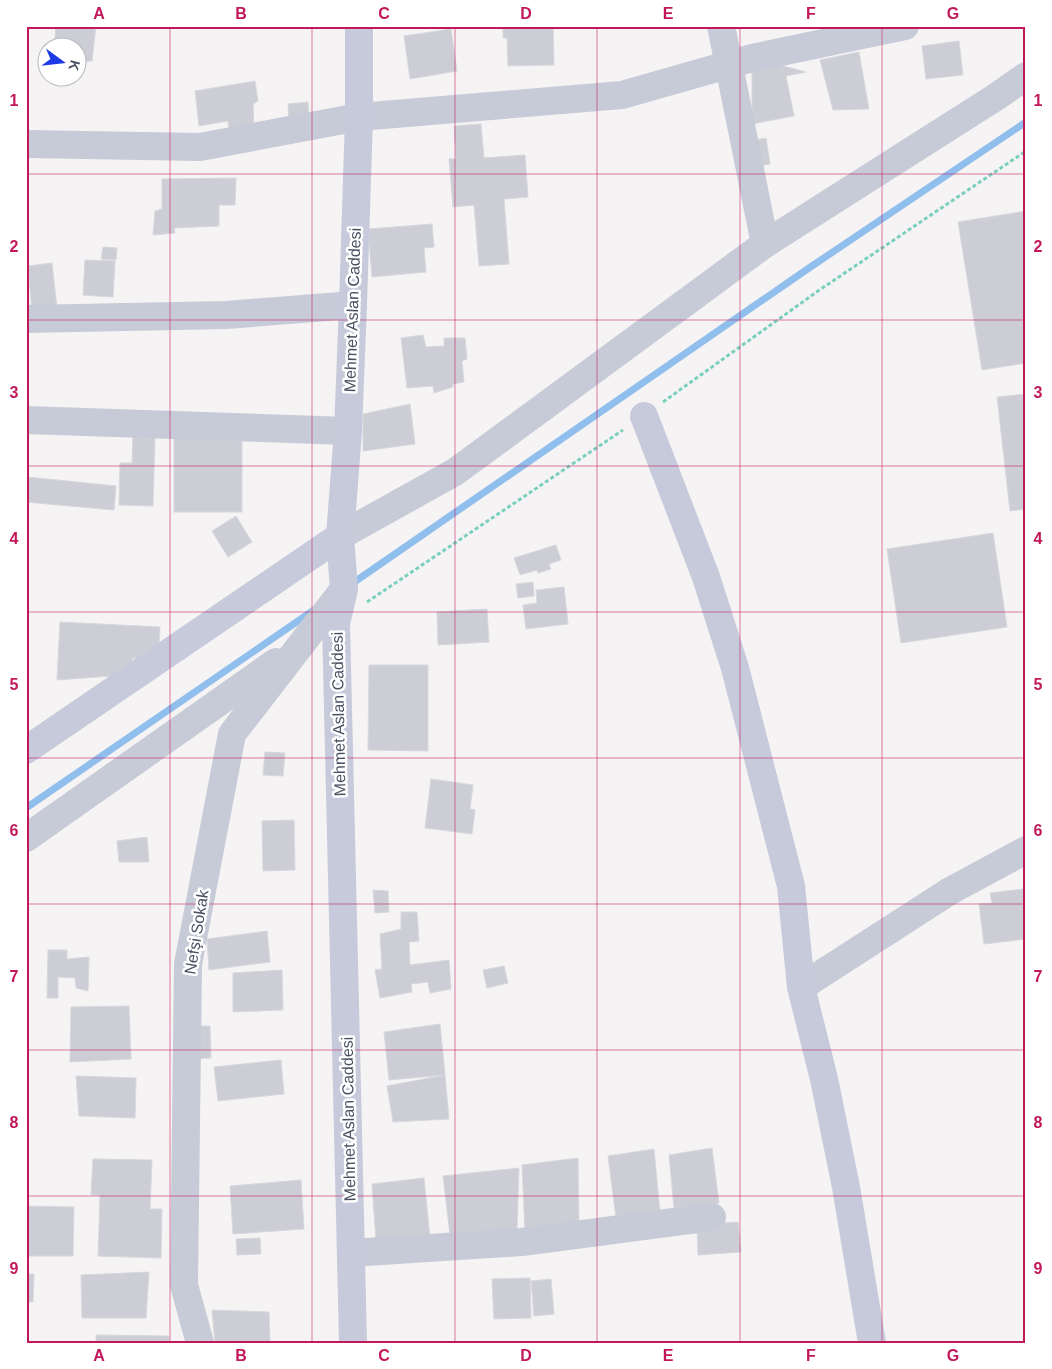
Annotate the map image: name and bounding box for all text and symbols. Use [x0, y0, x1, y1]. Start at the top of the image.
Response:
text: A [93, 5, 105, 22]
text: B [235, 5, 247, 22]
text: C [378, 5, 390, 22]
text: D [520, 5, 532, 22]
text: E [663, 5, 674, 22]
text: F [806, 5, 816, 22]
text: G [947, 5, 959, 22]
north arrow [38, 38, 88, 88]
text: K [66, 58, 84, 72]
text: 1 [10, 92, 19, 109]
text: 1 [1034, 92, 1043, 109]
street label: Mehmet Aslan Caddesi [341, 228, 364, 393]
text: 2 [10, 238, 19, 255]
text: 2 [1034, 238, 1043, 255]
text: 3 [10, 384, 19, 401]
text: 3 [1034, 384, 1043, 401]
text: 4 [10, 530, 19, 547]
text: 4 [1034, 530, 1043, 547]
street label: Mehmet Aslan Caddesi [329, 632, 348, 796]
text: 5 [10, 676, 19, 693]
text: 5 [1034, 676, 1043, 693]
text: 6 [10, 822, 19, 839]
text: 6 [1034, 822, 1043, 839]
street label: Nefşi Sokak [181, 888, 212, 976]
text: 7 [10, 968, 19, 985]
text: 7 [1034, 968, 1043, 985]
street label: Mehmet Aslan Caddesi [339, 1037, 358, 1201]
text: 8 [10, 1114, 19, 1131]
text: 8 [1034, 1114, 1043, 1131]
text: 9 [10, 1260, 19, 1277]
text: 9 [1034, 1260, 1043, 1277]
text: A [93, 1347, 105, 1364]
text: B [235, 1347, 247, 1364]
text: C [378, 1347, 390, 1364]
text: D [520, 1347, 532, 1364]
text: E [663, 1347, 674, 1364]
text: F [806, 1347, 816, 1364]
text: G [947, 1347, 959, 1364]

